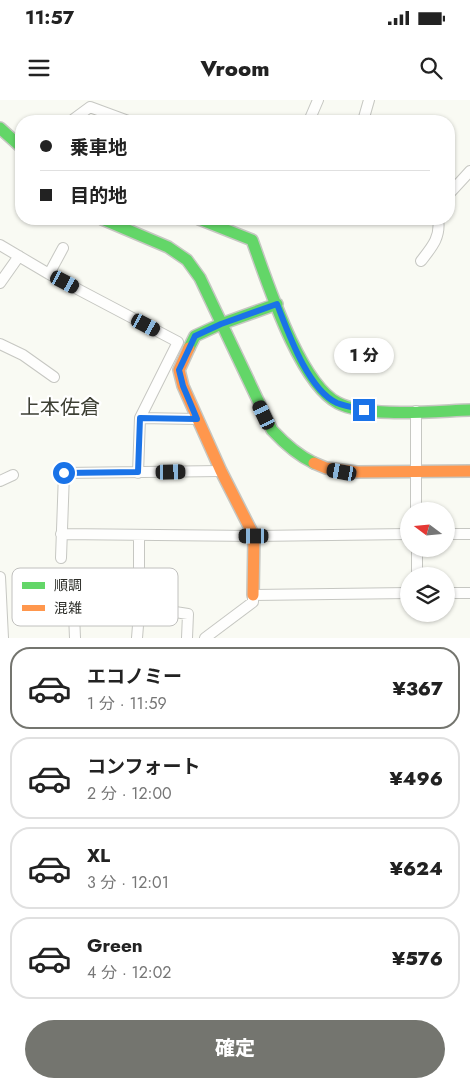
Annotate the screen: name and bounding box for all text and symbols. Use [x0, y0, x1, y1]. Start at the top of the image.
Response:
text: 11:57 [25, 4, 74, 31]
text: Vroom [200, 52, 270, 84]
icon: menu [25, 54, 53, 82]
icon: search [417, 54, 445, 82]
text: 乗車地 [70, 134, 127, 161]
text: 目的地 [70, 182, 127, 209]
car [48, 268, 81, 296]
car [129, 311, 162, 339]
callout: 1 分 [334, 338, 394, 372]
text: 1 分 [349, 344, 379, 367]
district label: 上本佐倉 [20, 393, 100, 422]
car [250, 398, 277, 432]
route end [353, 399, 375, 421]
route start [53, 462, 75, 484]
car [325, 462, 358, 482]
car [155, 464, 186, 480]
north arrow [400, 502, 455, 558]
map controls [400, 502, 455, 622]
car [239, 529, 269, 544]
button: layers [400, 567, 455, 622]
legend [12, 568, 178, 626]
text: 順調 [54, 575, 82, 595]
text: 混雑 [54, 598, 82, 618]
text: エコノミー [87, 663, 182, 690]
icon: car [27, 666, 72, 711]
text: ¥367 [392, 675, 443, 702]
text: 1 分 · 11:59 [87, 692, 167, 715]
text: コンフォート [87, 753, 200, 780]
icon: car [27, 756, 72, 801]
text: ¥496 [389, 765, 443, 792]
text: 2 分 · 12:00 [87, 782, 172, 805]
text: XL [87, 842, 110, 869]
icon: car [27, 846, 72, 891]
text: ¥624 [390, 855, 443, 882]
text: 3 分 · 12:01 [87, 871, 169, 894]
text: Green [87, 932, 143, 959]
icon: car [27, 936, 72, 981]
text: ¥576 [392, 945, 443, 972]
text: 4 分 · 12:02 [87, 961, 171, 984]
button: 確定 [25, 1020, 445, 1078]

